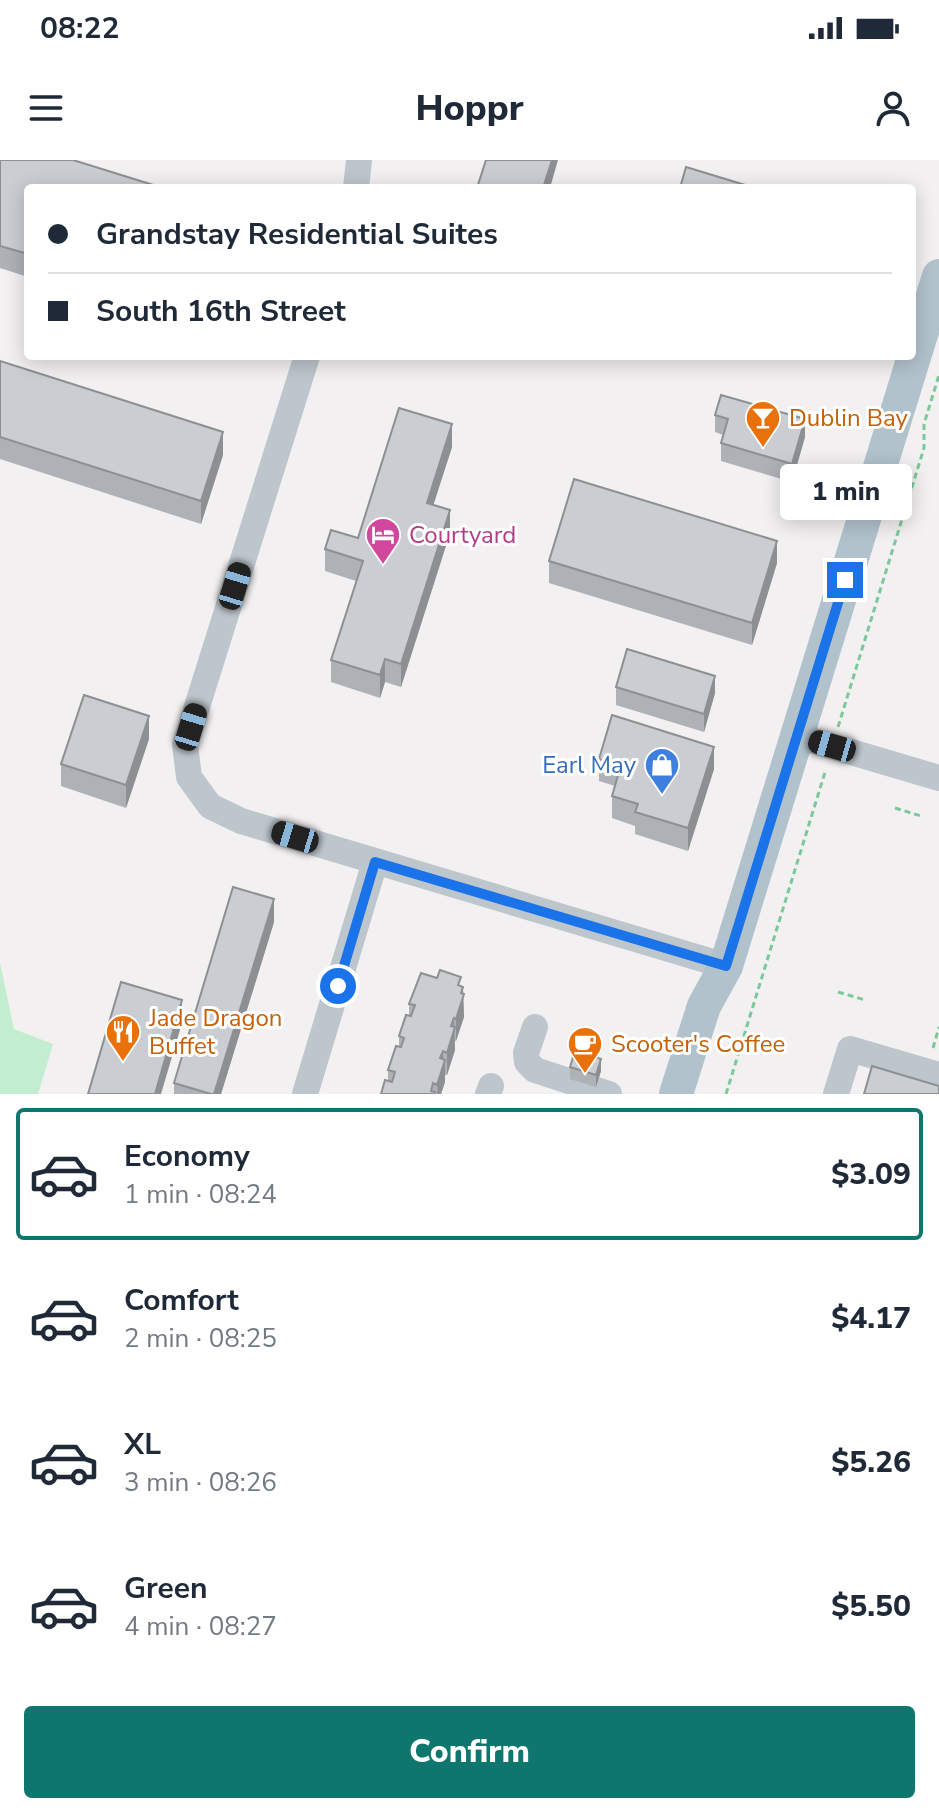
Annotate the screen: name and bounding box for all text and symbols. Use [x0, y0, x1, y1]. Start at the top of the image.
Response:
text: 08:22 [40, 8, 119, 49]
text: Hoppr [415, 84, 524, 133]
icon: menu [24, 86, 68, 130]
icon: person [871, 86, 915, 130]
text: Grandstay Residential Suites [96, 214, 498, 255]
text: South 16th Street [96, 291, 346, 332]
bar icon: Dublin Bay [744, 399, 782, 449]
place label: Dublin Bay [789, 402, 909, 434]
callout: 1 min [779, 464, 911, 520]
text: 1 min [812, 474, 880, 509]
hotel icon: Courtyard [364, 516, 402, 566]
place label: Courtyard [409, 519, 516, 551]
car [217, 560, 253, 612]
route end [827, 562, 863, 598]
car [173, 701, 209, 753]
car [806, 728, 858, 764]
shop icon: Earl May [643, 746, 681, 796]
place label: Earl May [542, 749, 637, 781]
car [269, 819, 321, 855]
route start [320, 968, 356, 1004]
place label: Jade Dragon Buffet [148, 1002, 282, 1062]
restaurant icon: Jade Dragon Buffet [104, 1013, 142, 1063]
cafe icon: Scooter's Coffee [566, 1025, 604, 1075]
place label: Scooter's Coffee [611, 1028, 785, 1060]
text: Economy [124, 1136, 250, 1177]
icon: car [28, 1138, 100, 1210]
text: $3.09 [831, 1154, 911, 1195]
text: 1 min · 08:24 [124, 1177, 277, 1212]
text: Comfort [124, 1280, 239, 1321]
icon: car [28, 1282, 100, 1354]
text: $4.17 [831, 1298, 911, 1339]
text: 2 min · 08:25 [124, 1321, 277, 1356]
text: XL [124, 1424, 161, 1465]
icon: car [28, 1426, 100, 1498]
text: $5.26 [831, 1442, 911, 1483]
text: 3 min · 08:26 [124, 1465, 277, 1500]
text: Green [124, 1568, 208, 1609]
icon: car [28, 1570, 100, 1642]
text: $5.50 [831, 1586, 911, 1627]
text: 4 min · 08:27 [124, 1609, 277, 1644]
button: Confirm [24, 1706, 915, 1798]

